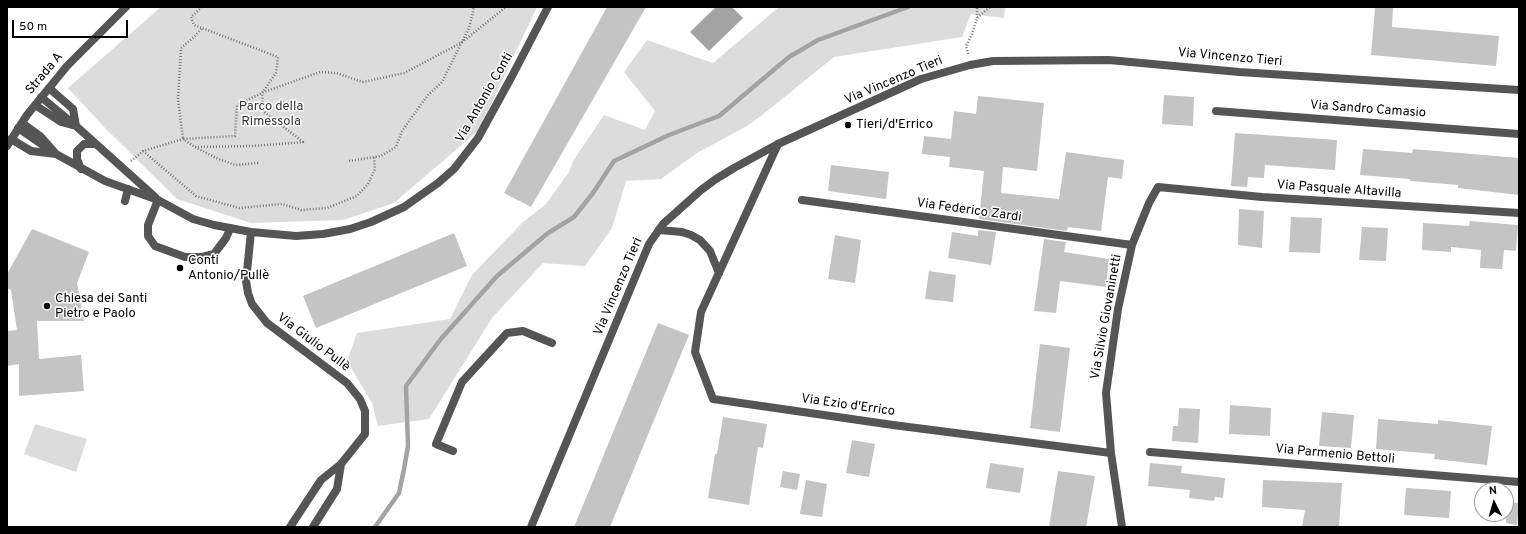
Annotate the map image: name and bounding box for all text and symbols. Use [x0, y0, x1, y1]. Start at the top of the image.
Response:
scale bar [14, 12, 130, 38]
text: 50 m [19, 19, 47, 35]
street label: Via Vincenzo Tieri [1177, 46, 1283, 70]
street label: Strada A [23, 50, 67, 98]
street label: Via Antonio Conti [453, 50, 517, 146]
street label: Via Vincenzo Tieri [843, 53, 945, 109]
street label: Via Sandro Camasio [1309, 98, 1427, 122]
park label: Parco della Rimessola [239, 99, 303, 130]
place label: Tieri/d'Errico [856, 117, 933, 133]
marker: Tieri/d'Errico [843, 120, 853, 130]
street label: Via Pasquale Altavilla [1276, 178, 1402, 202]
street label: Via Federico Zardi [916, 196, 1022, 226]
street label: Via Vincenzo Tieri [591, 236, 647, 338]
place label: Conti Antonio/Pullè [188, 253, 269, 284]
street label: Via Silvio Giovaninetti [1088, 253, 1126, 381]
marker: Conti Antonio/Pullè [175, 263, 185, 273]
place label: Chiesa dei Santi Pietro e Paolo [55, 291, 147, 322]
marker: Chiesa dei Santi Pietro e Paolo [42, 301, 52, 311]
street label: Via Giulio Pullè [273, 310, 353, 376]
street label: Via Ezio d'Errico [800, 392, 896, 420]
street label: Via Parmenio Bettoli [1275, 442, 1395, 468]
north arrow [1474, 482, 1514, 522]
text: N [1488, 484, 1498, 498]

